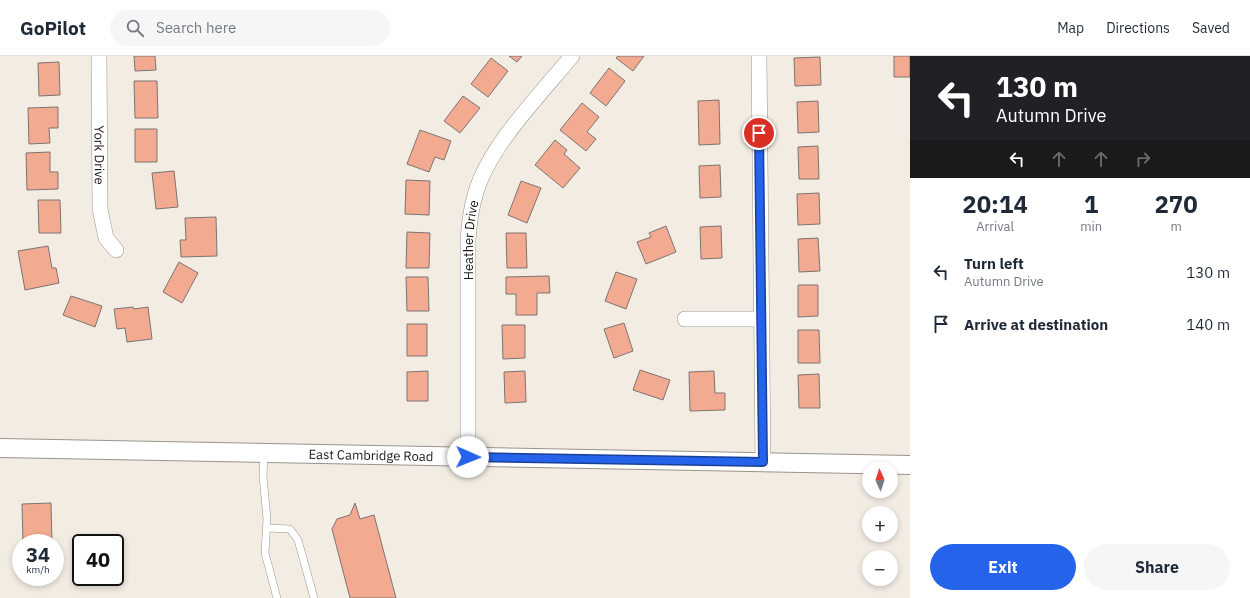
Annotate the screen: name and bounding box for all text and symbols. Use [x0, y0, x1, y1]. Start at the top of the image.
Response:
search box [110, 10, 390, 46]
text: GoPilot [20, 16, 86, 40]
icon: search [124, 17, 146, 39]
text: Search here [156, 18, 236, 37]
text: Map [1057, 19, 1084, 37]
text: Directions [1106, 19, 1170, 37]
text: Saved [1192, 19, 1230, 37]
text: 130 m [996, 68, 1078, 105]
icon: left [930, 72, 982, 124]
text: Autumn Drive [996, 104, 1106, 127]
pin [742, 116, 776, 150]
icon: arrive [748, 122, 770, 144]
street label: York Drive [91, 125, 108, 185]
icon: left [1006, 148, 1028, 170]
icon: ahead [1048, 148, 1070, 170]
icon: ahead [1090, 148, 1112, 170]
icon: right [1132, 148, 1154, 170]
text: 20:14 [962, 188, 1028, 220]
text: 1 [1084, 188, 1098, 220]
text: 270 [1154, 188, 1198, 220]
street label: Heather Drive [460, 198, 482, 280]
text: Arrival [976, 218, 1014, 235]
text: min [1080, 218, 1102, 235]
text: m [1170, 218, 1182, 235]
text: Turn left [964, 254, 1024, 273]
icon: left [930, 261, 952, 283]
text: 130 m [1186, 263, 1230, 282]
text: Autumn Drive [964, 273, 1044, 290]
icon: arrive [930, 313, 952, 335]
text: Arrive at destination [964, 315, 1108, 334]
text: 140 m [1186, 315, 1230, 334]
position arrow [447, 436, 489, 478]
street label: East Cambridge Road [308, 445, 434, 465]
north arrow [862, 462, 898, 498]
map controls [862, 462, 898, 586]
button: + [862, 506, 898, 542]
speed limit sign: 40 [72, 534, 124, 586]
text: 34 [26, 541, 50, 568]
button: Exit [930, 544, 1076, 590]
button: Share [1084, 544, 1230, 590]
button: − [862, 550, 898, 586]
text: km/h [26, 563, 50, 576]

